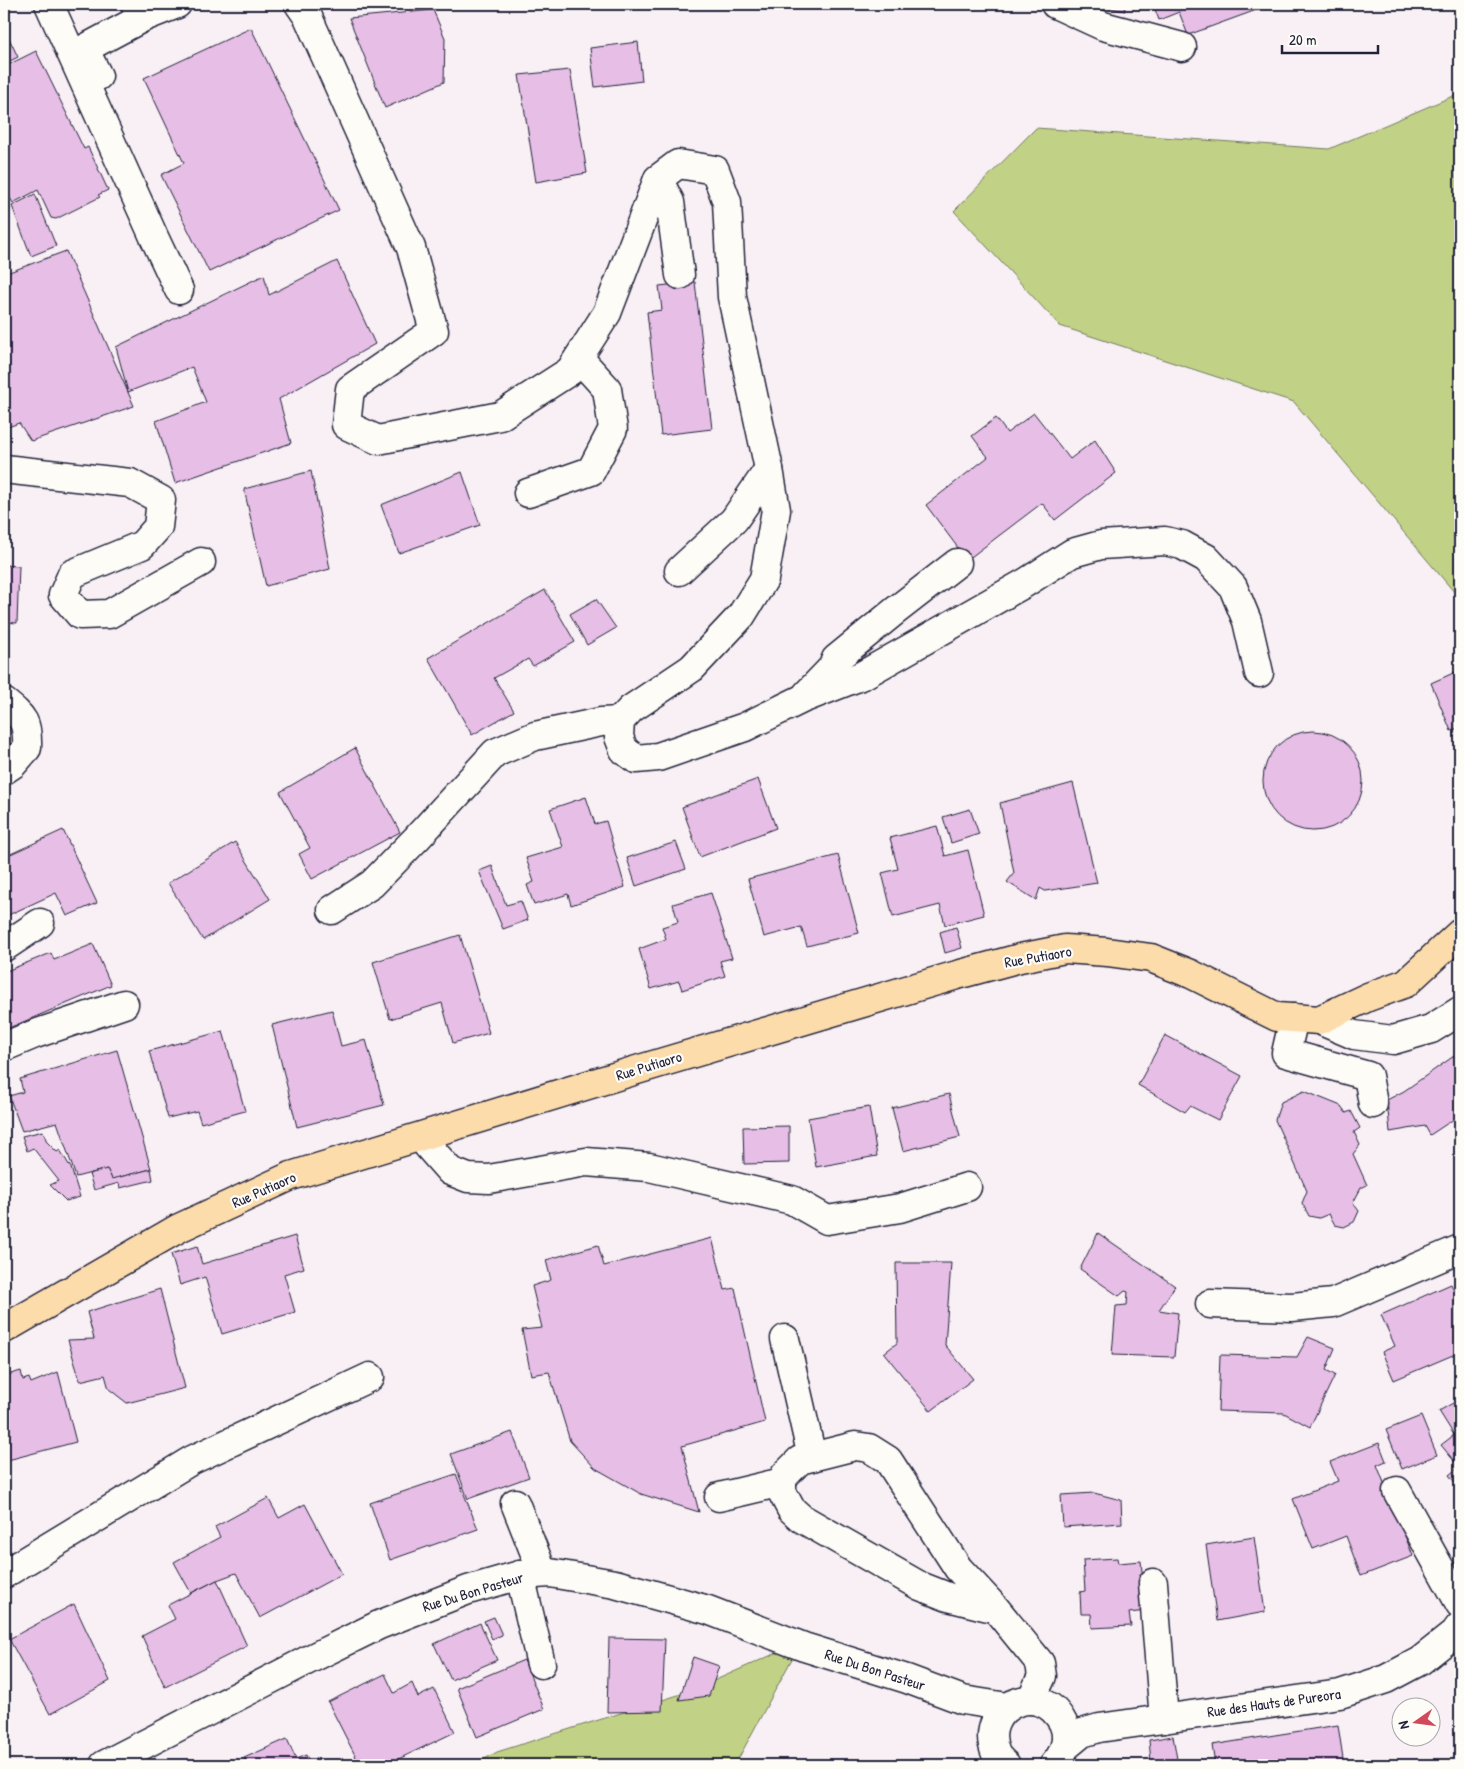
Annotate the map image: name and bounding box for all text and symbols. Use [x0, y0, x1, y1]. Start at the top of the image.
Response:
scale bar [1282, 22, 1378, 54]
text: 20 m [1289, 29, 1316, 50]
street label: Rue Putiaoro [1003, 940, 1073, 973]
street label: Rue Putiaoro [613, 1046, 684, 1085]
street label: Rue Putiaoro [229, 1166, 299, 1213]
street label: Rue Du Bon Pasteur [420, 1566, 526, 1617]
street label: Rue Du Bon Pasteur [822, 1643, 928, 1696]
street label: Rue des Hauts de Pureora [1206, 1683, 1342, 1722]
north arrow [1392, 1696, 1442, 1746]
text: N [1393, 1719, 1413, 1731]

